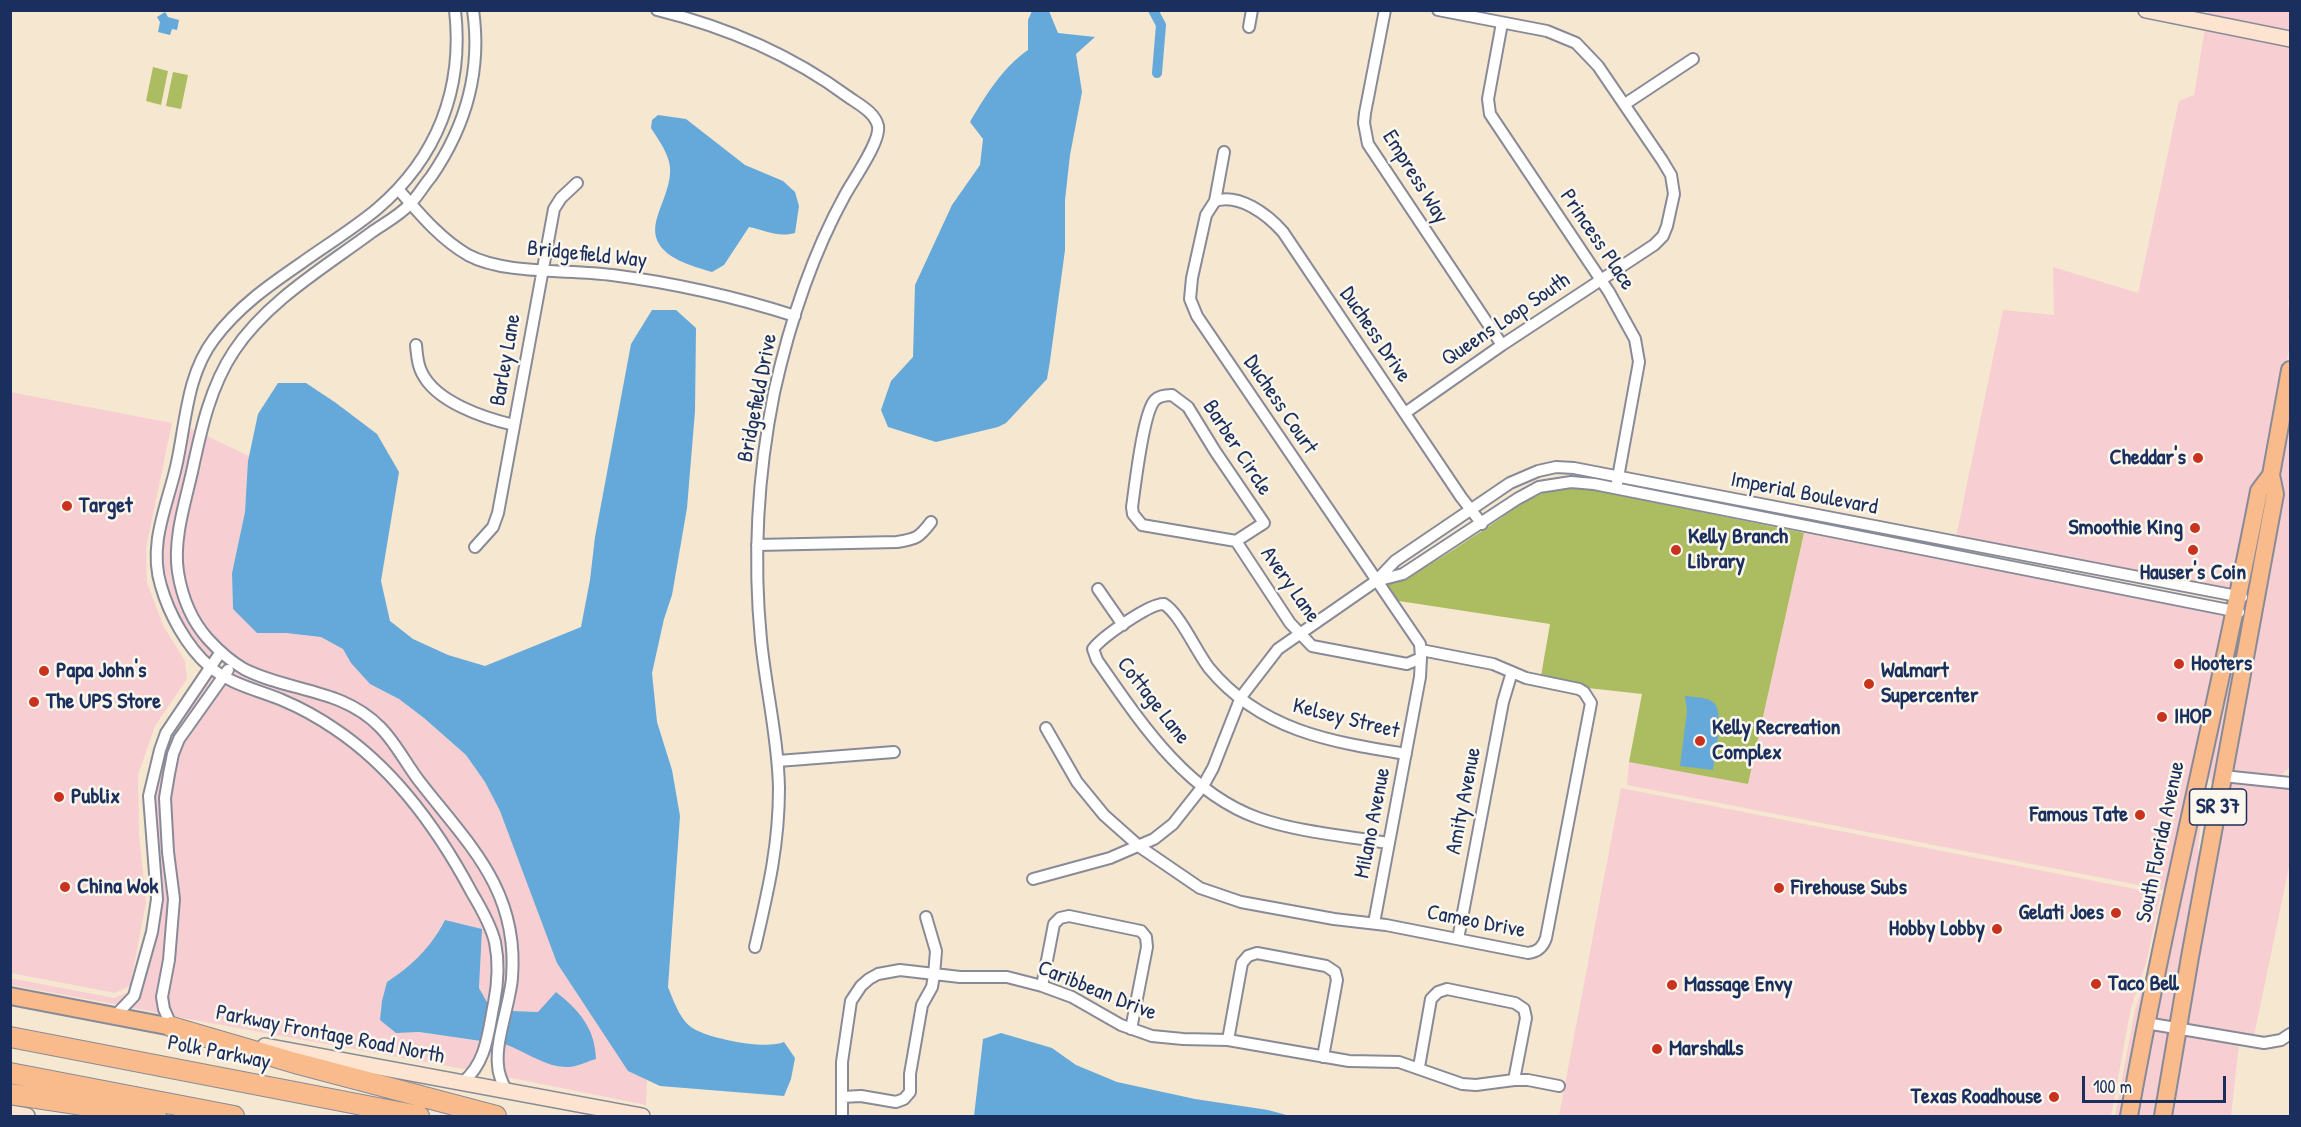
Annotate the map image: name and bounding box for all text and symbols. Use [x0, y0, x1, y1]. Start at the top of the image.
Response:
street label: Empress Way [1376, 126, 1454, 228]
street label: Princess Place [1554, 185, 1640, 295]
street label: Bridgefield Way [526, 236, 648, 274]
street label: Queens Loop South [1437, 267, 1575, 373]
street label: Duchess Drive [1334, 282, 1416, 388]
street label: Barley Lane [485, 312, 527, 408]
street label: Bridgefield Drive [733, 332, 783, 464]
street label: Duchess Court [1237, 351, 1323, 459]
street label: Barber Circle [1196, 395, 1278, 501]
place label: Cheddar's [2110, 445, 2186, 471]
marker: Cheddar's [2191, 451, 2205, 465]
street label: Imperial Boulevard [1728, 467, 1880, 521]
place label: Target [79, 493, 133, 519]
marker: Target [60, 499, 74, 513]
place label: Smoothie King [2068, 515, 2183, 541]
marker: Smoothie King [2188, 521, 2202, 535]
place label: Kelly Branch Library [1688, 524, 1788, 576]
street label: Avery Lane [1254, 542, 1326, 628]
marker: Kelly Branch Library [1669, 543, 1683, 557]
marker: Hauser's Coin [2186, 543, 2200, 557]
place label: Hauser's Coin [2140, 560, 2246, 586]
place label: Hooters [2191, 651, 2252, 677]
street label: Cottage Lane [1111, 652, 1195, 750]
marker: Hooters [2172, 657, 2186, 671]
place label: Papa John's [56, 658, 147, 684]
place label: Walmart Supercenter [1881, 658, 1979, 710]
marker: Papa John's [37, 664, 51, 678]
marker: Walmart Supercenter [1862, 677, 1876, 691]
place label: The UPS Store [46, 689, 161, 715]
street label: Kelsey Street [1290, 693, 1402, 745]
marker: The UPS Store [27, 695, 41, 709]
place label: IHOP [2174, 704, 2212, 730]
marker: IHOP [2155, 710, 2169, 724]
place label: Kelly Recreation Complex [1712, 715, 1841, 766]
marker: Kelly Recreation Complex [1693, 734, 1707, 748]
street label: Amity Avenue [1441, 745, 1487, 857]
street label: South Florida Avenue [2131, 759, 2191, 925]
street label: Milano Avenue [1349, 765, 1397, 881]
place label: Publix [71, 784, 120, 810]
road number: SR 37 [2190, 789, 2246, 825]
marker: Publix [52, 790, 66, 804]
place label: Famous Tate [2030, 802, 2128, 828]
marker: Famous Tate [2133, 808, 2147, 822]
place label: China Wok [77, 874, 158, 900]
place label: Firehouse Subs [1791, 875, 1907, 901]
marker: China Wok [58, 880, 72, 894]
marker: Firehouse Subs [1772, 881, 1786, 895]
street label: Cameo Drive [1425, 900, 1527, 944]
place label: Gelati Joes [2018, 900, 2104, 926]
marker: Gelati Joes [2109, 906, 2123, 920]
place label: Hobby Lobby [1889, 916, 1985, 942]
marker: Hobby Lobby [1990, 922, 2004, 936]
street label: Caribbean Drive [1034, 955, 1160, 1027]
place label: Taco Bell [2108, 971, 2179, 997]
place label: Massage Envy [1684, 972, 1793, 998]
marker: Taco Bell [2089, 977, 2103, 991]
marker: Massage Envy [1665, 978, 1679, 992]
street label: Parkway Frontage Road North [213, 1000, 447, 1070]
street label: Polk Parkway [165, 1030, 273, 1076]
place label: Marshalls [1669, 1036, 1743, 1062]
marker: Marshalls [1650, 1042, 1664, 1056]
scale bar [2085, 1064, 2229, 1102]
text: 100 m [2093, 1074, 2132, 1099]
place label: Texas Roadhouse [1911, 1084, 2042, 1110]
marker: Texas Roadhouse [2047, 1090, 2061, 1104]

